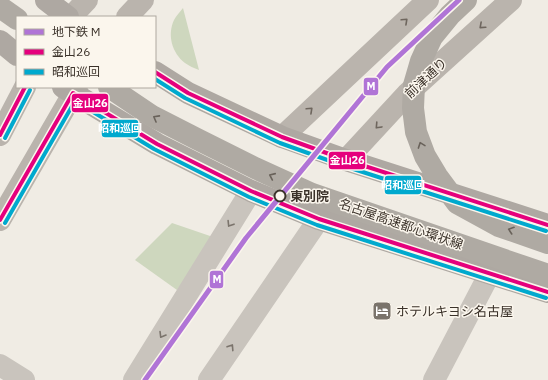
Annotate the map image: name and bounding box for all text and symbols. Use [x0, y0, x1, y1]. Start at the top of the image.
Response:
legend [16, 16, 156, 88]
one-way arrow [401, 19, 408, 26]
one-way arrow [479, 21, 486, 28]
text: 地下鉄 M [52, 24, 101, 39]
text: 金山26 [52, 44, 90, 59]
street label: 前津通り [401, 54, 451, 102]
text: 昭和巡回 [52, 64, 100, 79]
line badge: M [363, 77, 379, 96]
text: M [366, 79, 376, 93]
line badge: 金山26 [71, 93, 109, 113]
text: 金山26 [72, 96, 108, 110]
one-way arrow [306, 108, 313, 115]
one-way arrow [153, 115, 160, 122]
line badge: 昭和巡回 [101, 119, 139, 138]
text: 昭和巡回 [98, 121, 142, 135]
one-way arrow [375, 121, 383, 129]
one-way arrow [417, 141, 425, 148]
line badge: 金山26 [328, 151, 366, 170]
text: 金山26 [329, 153, 365, 167]
one-way arrow [269, 173, 277, 181]
line badge: 昭和巡回 [384, 175, 422, 195]
text: 昭和巡回 [381, 178, 425, 192]
place label: 東別院 [290, 188, 329, 205]
marker: 東別院 [273, 189, 287, 203]
street label: 名古屋高速都心環状線 [337, 195, 465, 253]
one-way arrow [228, 220, 235, 227]
one-way arrow [508, 226, 515, 235]
line badge: M [209, 270, 224, 289]
text: M [212, 272, 222, 286]
hotel icon: ホテルキヨシ名古屋 [371, 300, 393, 322]
place label: ホテルキヨシ名古屋 [396, 303, 513, 320]
one-way arrow [159, 331, 166, 338]
one-way arrow [226, 344, 234, 351]

